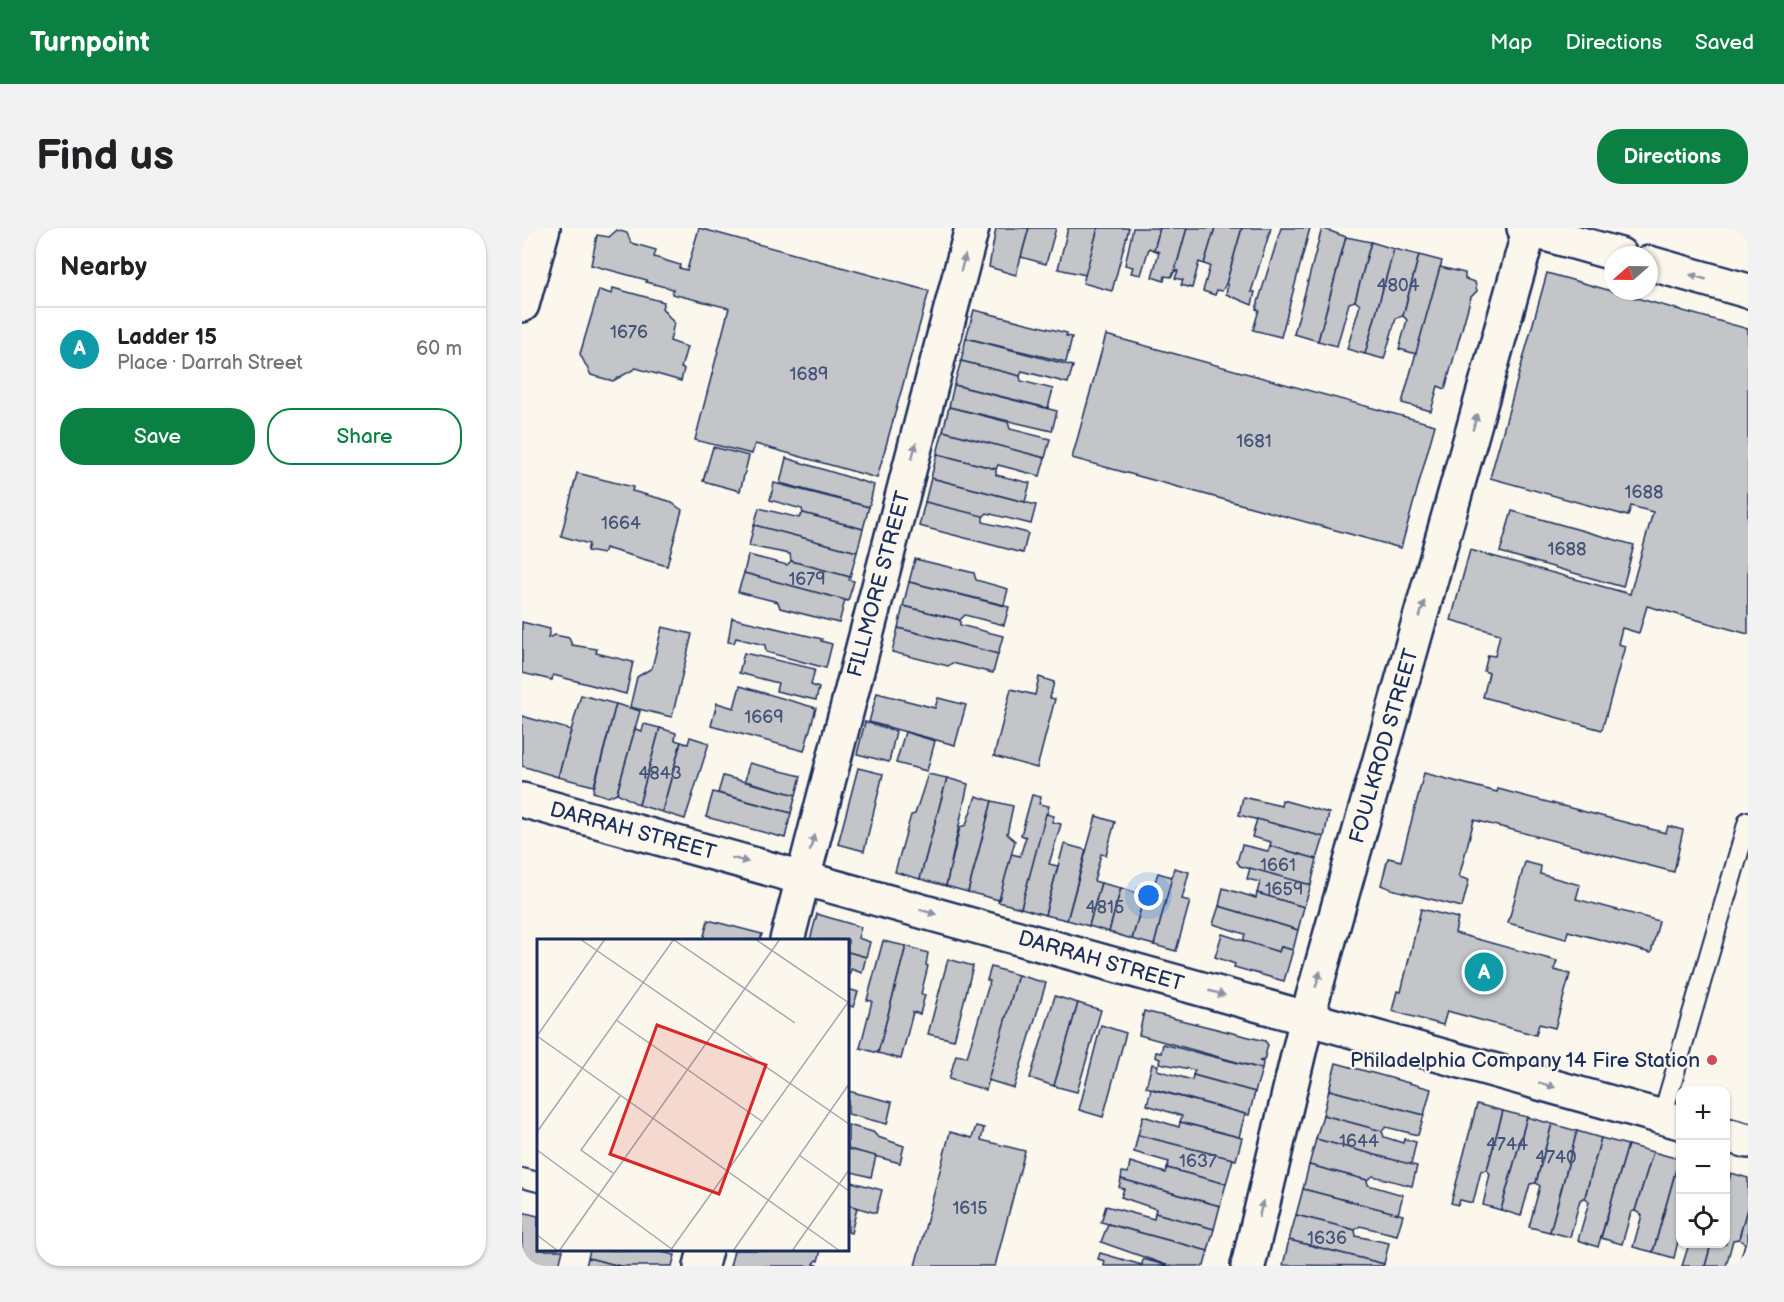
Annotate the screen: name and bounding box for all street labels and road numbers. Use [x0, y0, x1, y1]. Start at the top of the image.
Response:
street label: FILLMORE STREET [842, 488, 916, 680]
street label: FOULKROD STREET [1344, 646, 1424, 846]
street label: DARRAH STREET [547, 797, 719, 865]
street label: DARRAH STREET [1015, 925, 1187, 997]

